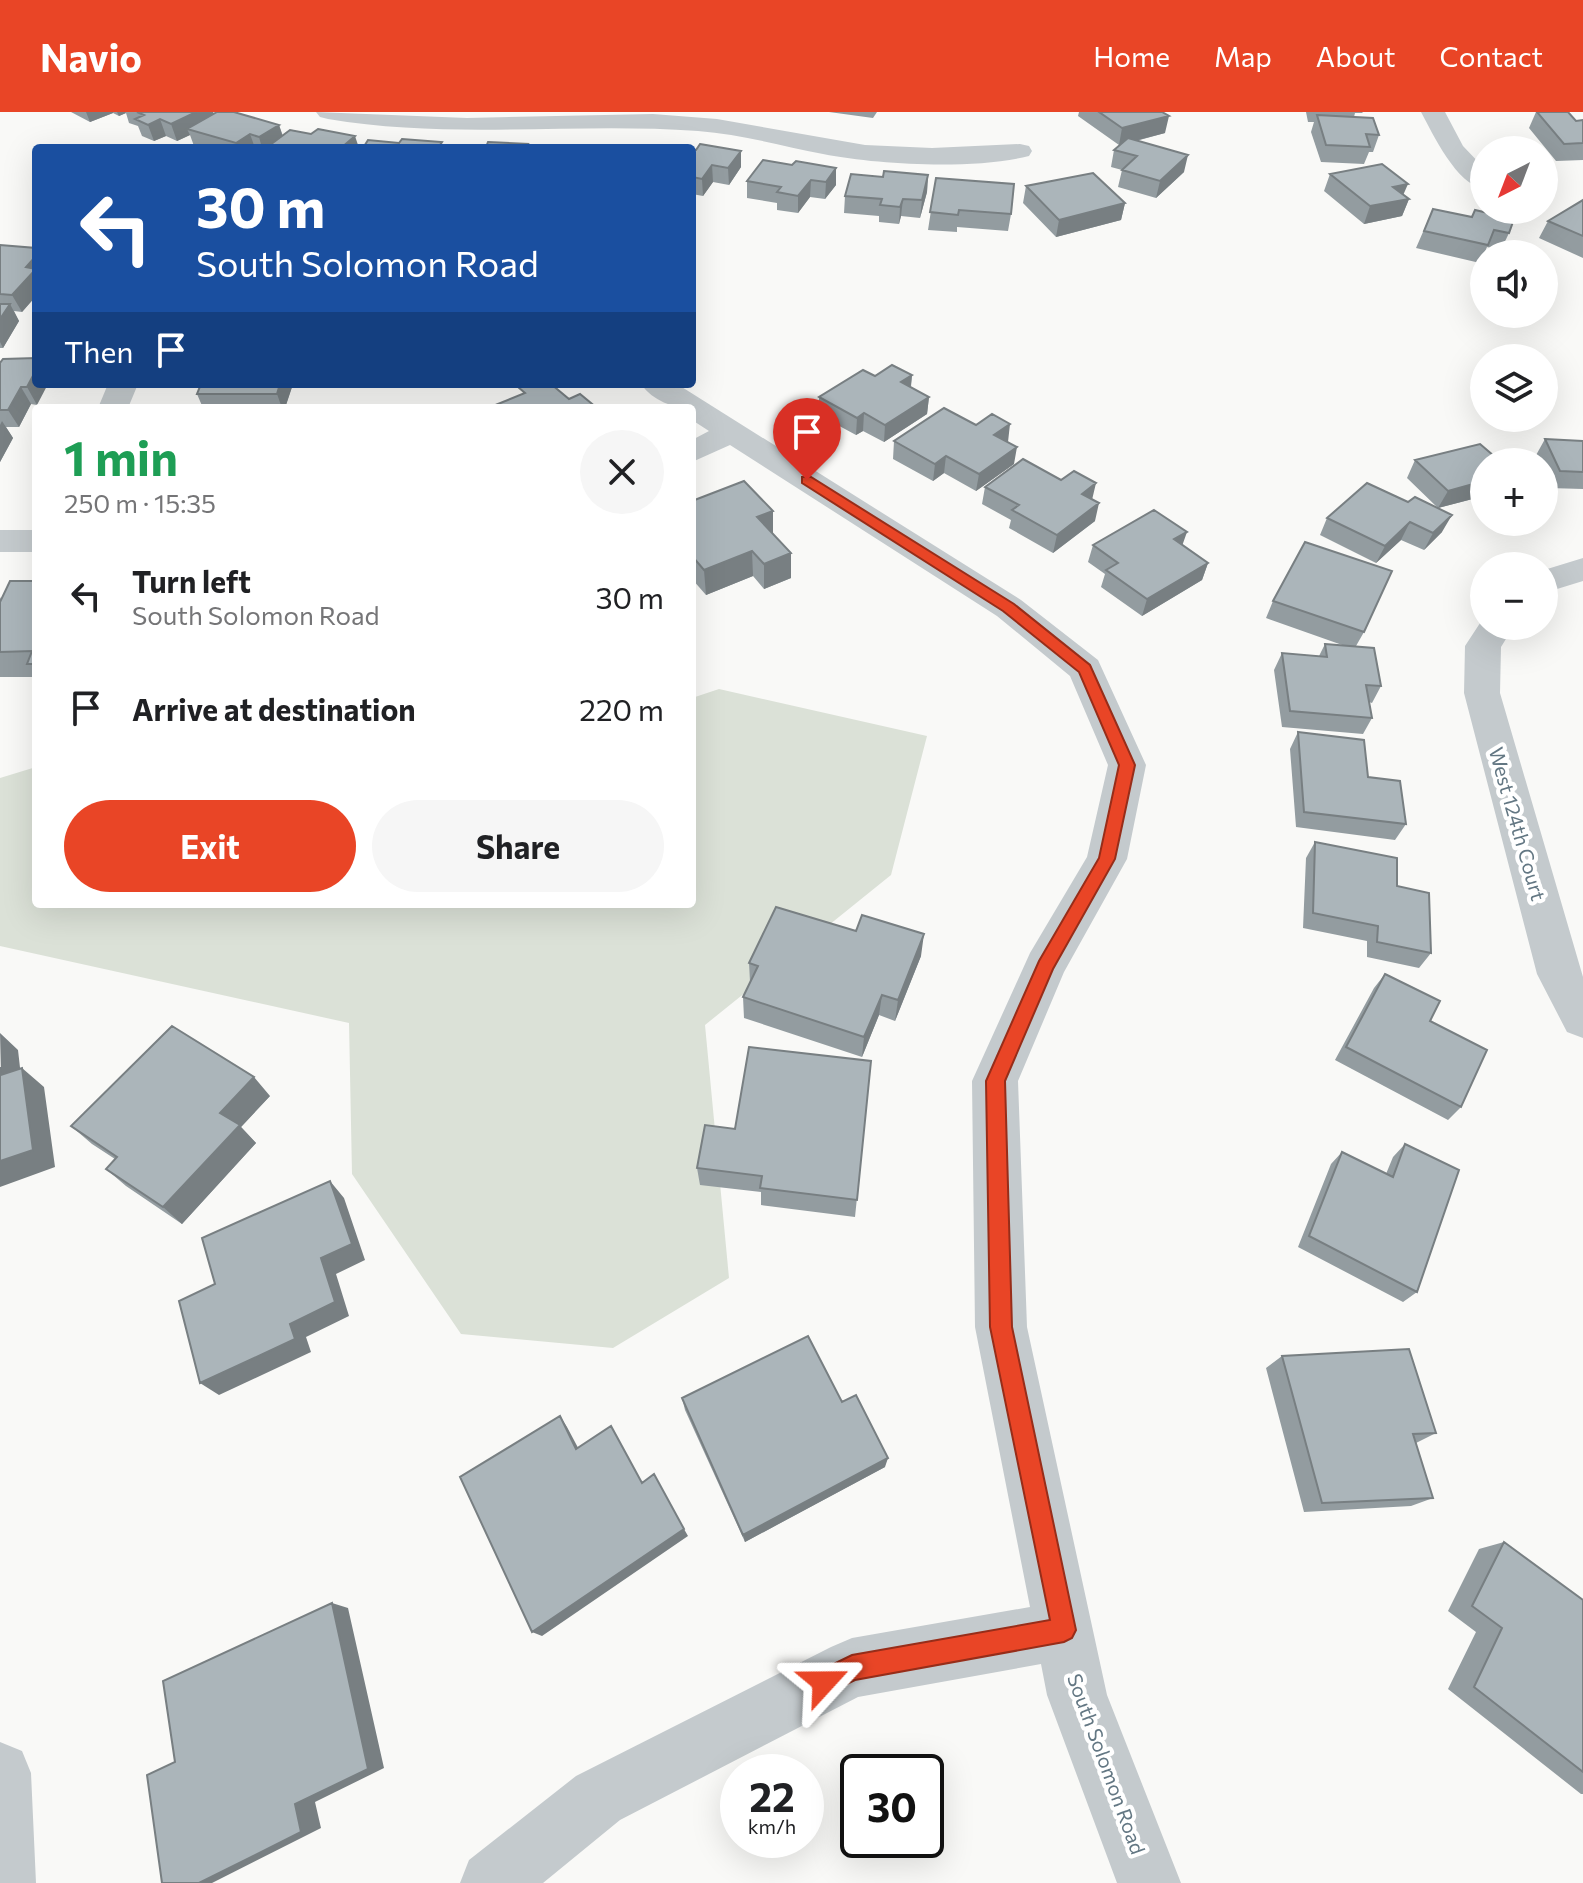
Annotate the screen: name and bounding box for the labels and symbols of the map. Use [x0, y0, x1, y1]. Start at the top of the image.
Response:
north arrow [1470, 136, 1558, 224]
pin [773, 398, 841, 480]
street label: West 124th Court [1485, 744, 1551, 903]
position arrow [782, 1640, 866, 1724]
street label: South Solomon Road [1063, 1670, 1151, 1857]
speed limit sign: 30 [840, 1754, 944, 1858]

